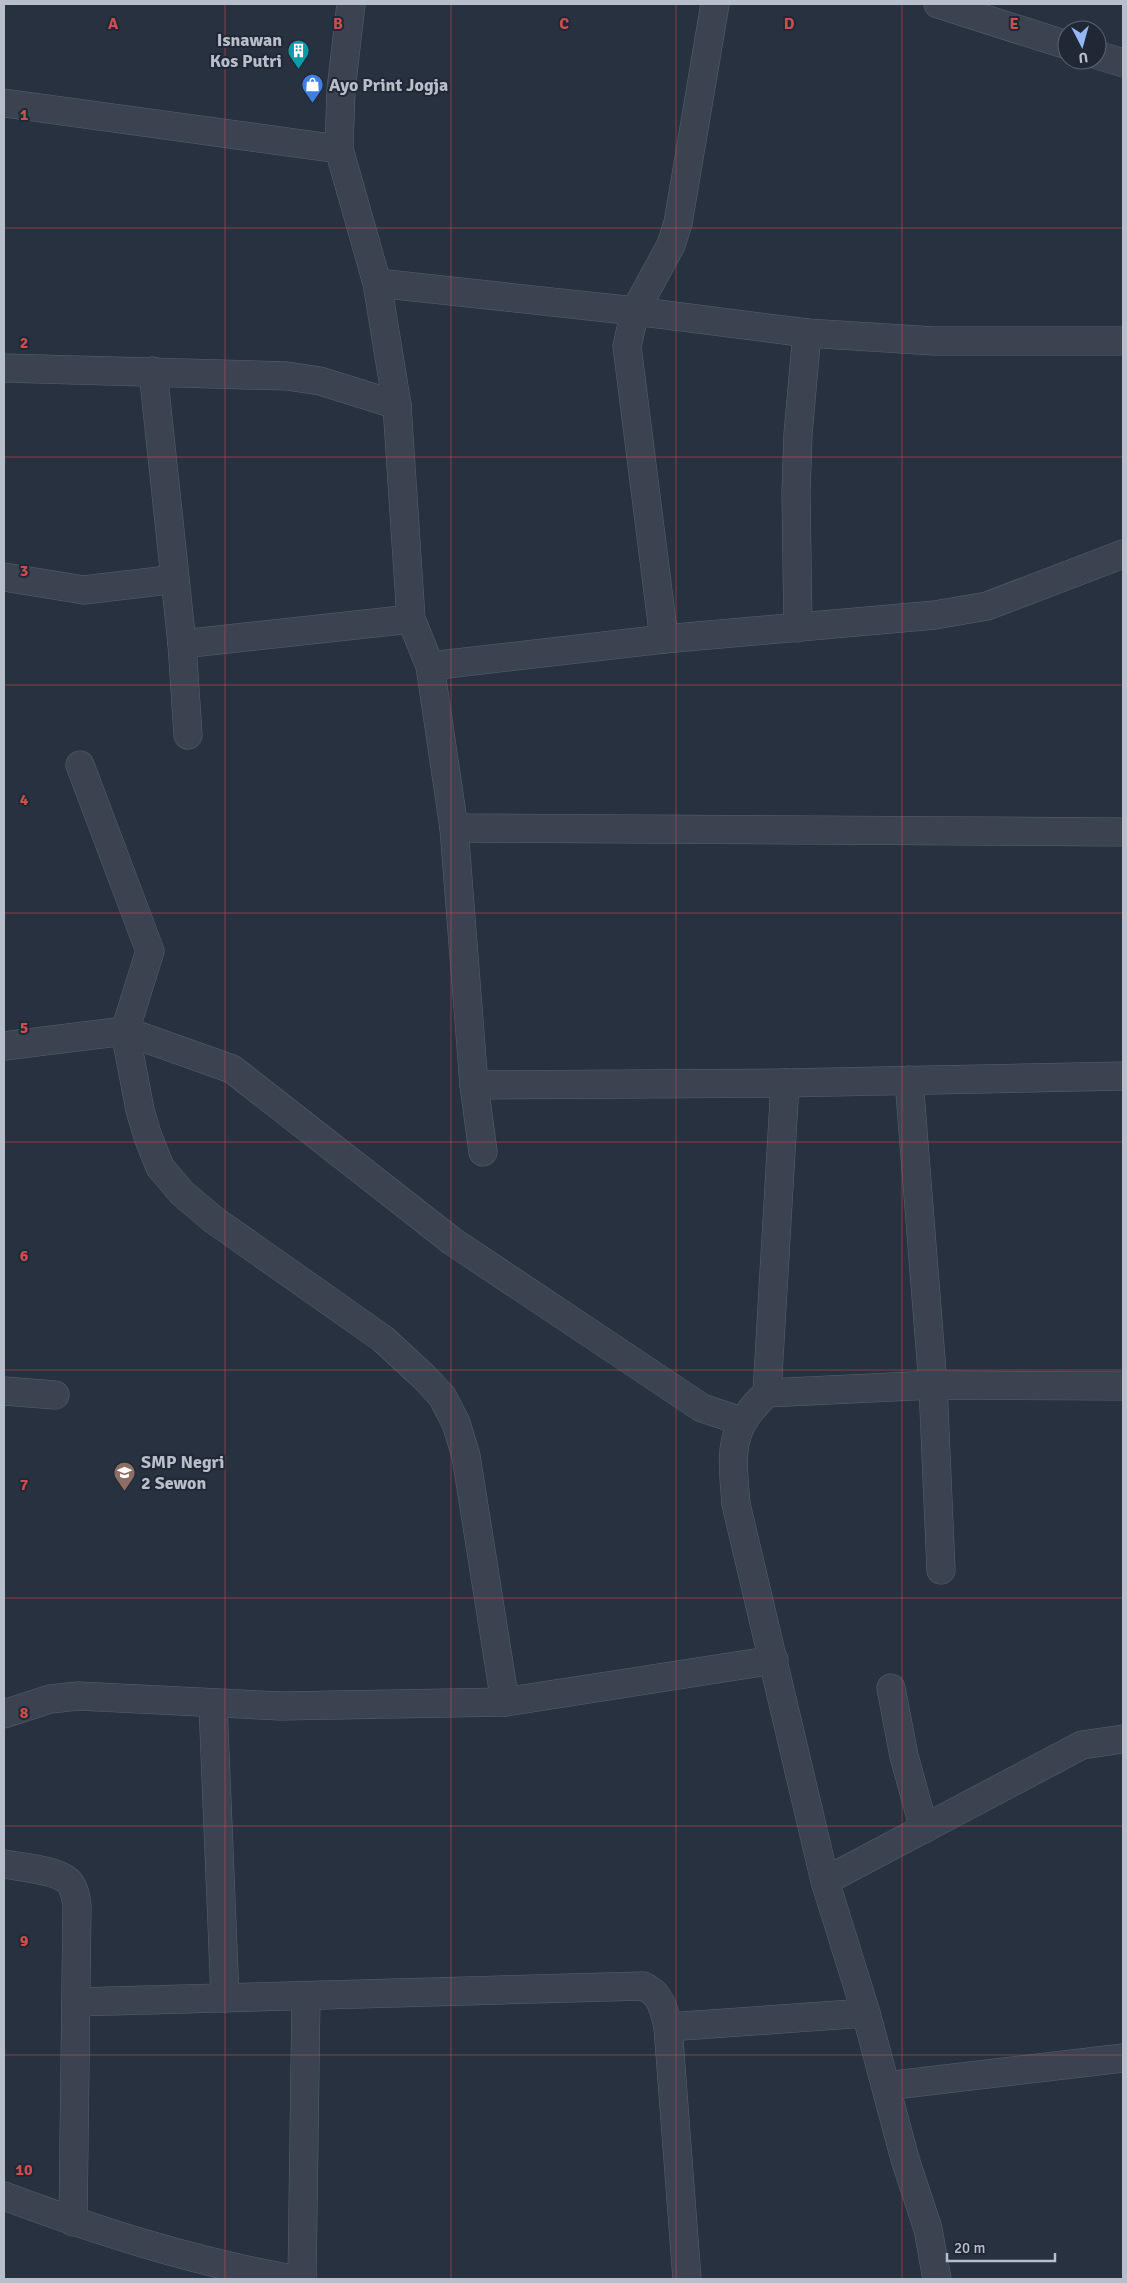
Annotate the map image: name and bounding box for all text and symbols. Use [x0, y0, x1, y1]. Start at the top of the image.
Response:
text: A [108, 14, 119, 34]
text: B [333, 14, 343, 34]
text: C [559, 14, 569, 34]
text: D [784, 14, 795, 34]
text: E [1009, 14, 1019, 34]
north arrow [1057, 20, 1107, 70]
place label: Isnawan Kos Putri [210, 29, 282, 72]
building icon: Isnawan Kos Putri [286, 38, 310, 69]
text: U [1078, 48, 1089, 66]
shop icon: Ayo Print Jogja [301, 73, 325, 104]
place label: Ayo Print Jogja [329, 74, 448, 96]
text: 1 [20, 105, 29, 125]
text: 2 [20, 333, 28, 353]
text: 3 [20, 561, 28, 581]
text: 4 [20, 790, 29, 810]
text: 5 [20, 1018, 28, 1038]
text: 6 [20, 1246, 29, 1266]
place label: SMP Negri 2 Sewon [141, 1451, 224, 1494]
school or university icon: SMP Negri 2 Sewon [113, 1460, 137, 1491]
text: 7 [20, 1475, 29, 1495]
text: 8 [20, 1703, 29, 1723]
text: 9 [20, 1931, 29, 1951]
text: 10 [15, 2160, 33, 2180]
scale bar [947, 2230, 1054, 2262]
text: 20 m [954, 2239, 985, 2257]

